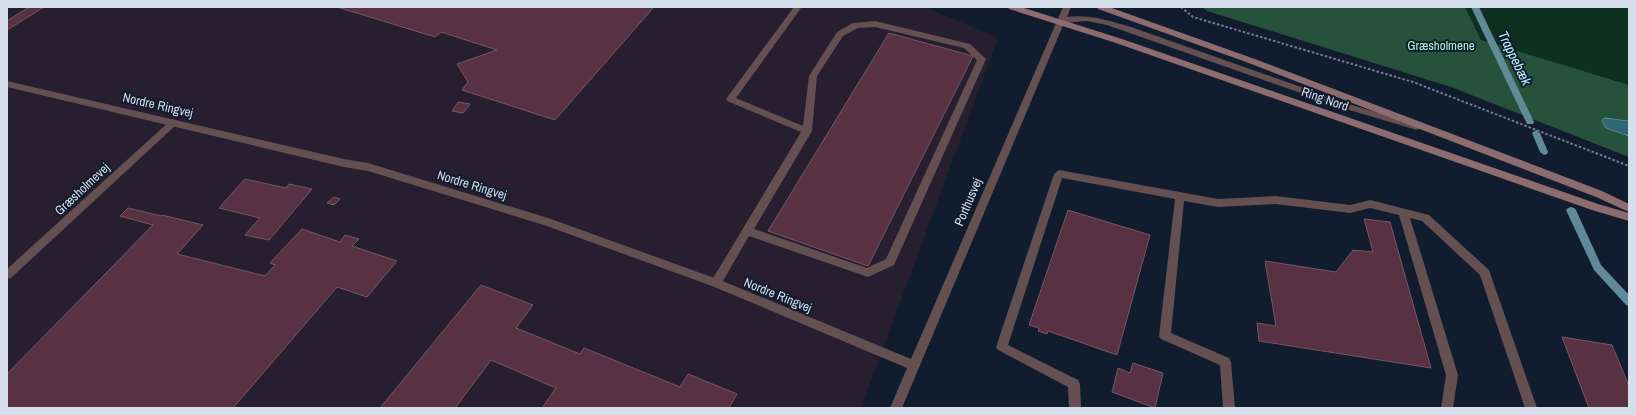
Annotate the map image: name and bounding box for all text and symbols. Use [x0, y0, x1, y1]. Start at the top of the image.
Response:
water label: Trappebæk [1494, 28, 1536, 89]
park label: Græsholmene [1407, 37, 1475, 54]
street label: Ring Nord [1299, 83, 1351, 115]
street label: Nordre Ringvej [121, 89, 195, 121]
street label: Græsholmevej [51, 159, 113, 219]
street label: Nordre Ringvej [435, 166, 509, 204]
street label: Porthusvej [950, 175, 986, 229]
street label: Nordre Ringvej [742, 274, 814, 316]

